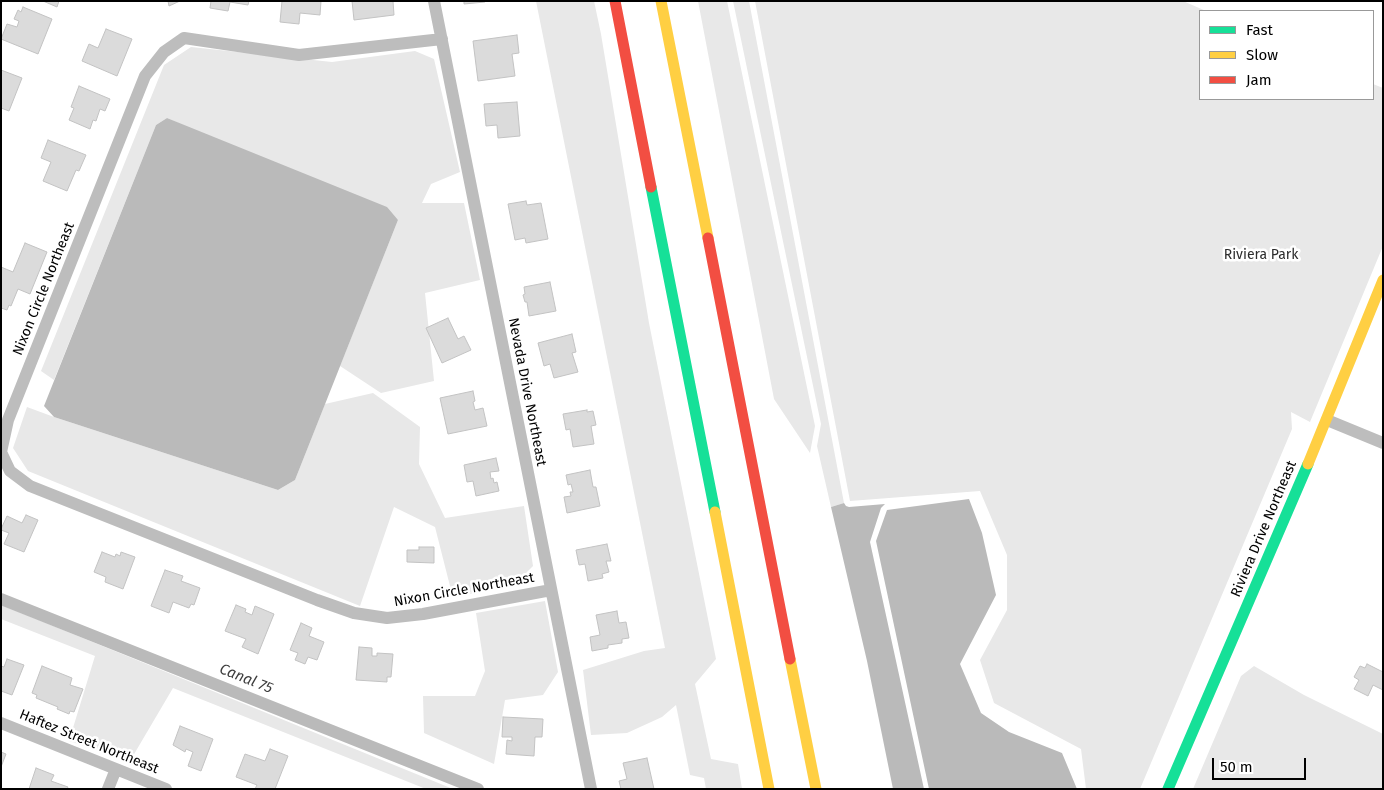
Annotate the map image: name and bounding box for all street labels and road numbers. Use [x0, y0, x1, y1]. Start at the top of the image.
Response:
street label: Nixon Circle Northeast [10, 220, 78, 358]
street label: Nevada Drive Northeast [504, 316, 550, 468]
street label: Riviera Drive Northeast [1228, 458, 1300, 600]
street label: Nixon Circle Northeast [393, 569, 535, 611]
street label: Haftez Street Northeast [17, 706, 161, 778]

